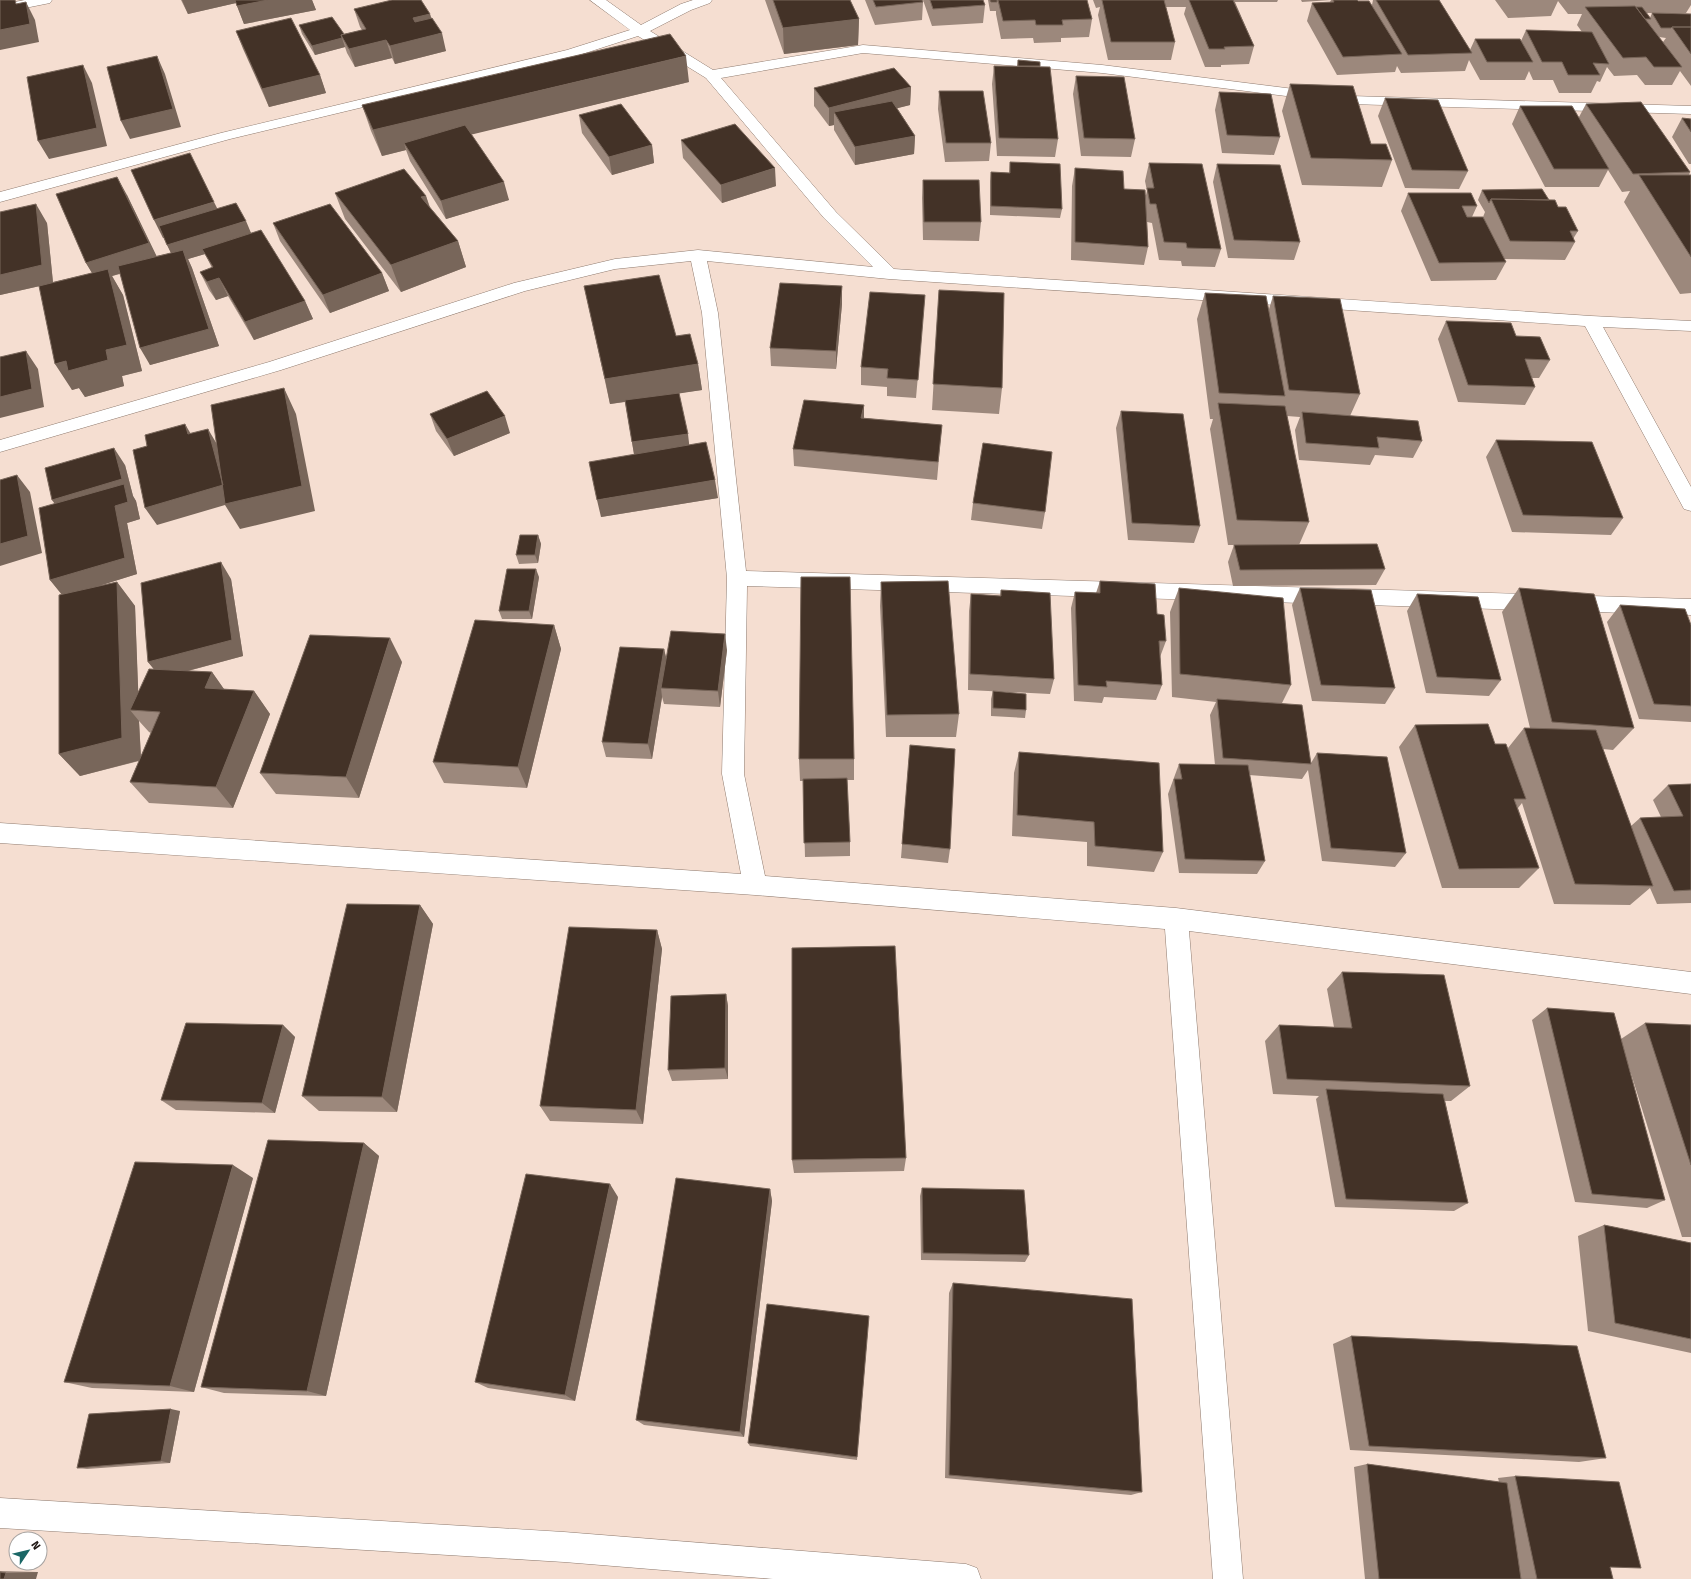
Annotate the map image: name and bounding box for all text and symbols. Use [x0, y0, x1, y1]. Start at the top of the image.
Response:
north arrow [8, 1531, 48, 1571]
text: N [28, 1539, 43, 1552]

